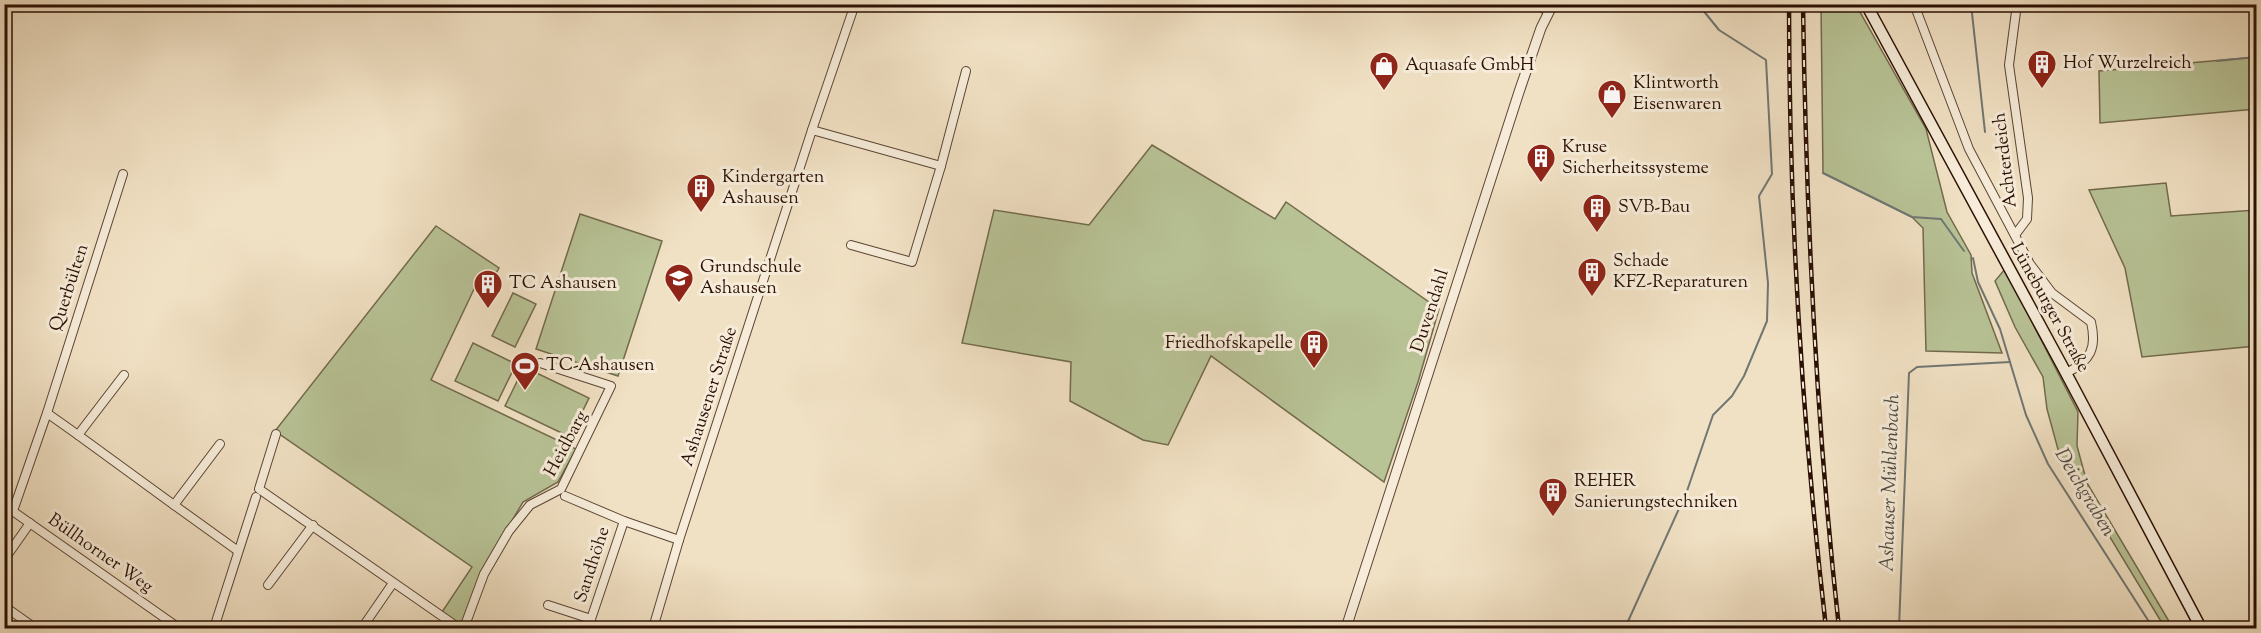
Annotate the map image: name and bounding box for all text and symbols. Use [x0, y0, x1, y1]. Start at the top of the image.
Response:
building icon: Hof Wurzelreich [2026, 48, 2058, 90]
shop icon: Aquasafe GmbH [1368, 50, 1400, 92]
place label: Hof Wurzelreich [2063, 51, 2192, 77]
place label: Aquasafe GmbH [1405, 53, 1534, 79]
place label: Klintworth Eisenwaren [1633, 71, 1722, 118]
shop icon: Klintworth Eisenwaren [1596, 78, 1628, 120]
street label: Achterdeich [1987, 111, 2025, 209]
place label: Kruse Sicherheitssysteme [1562, 135, 1709, 182]
building icon: Kruse Sicherheitssysteme [1525, 142, 1557, 184]
place label: Kindergarten Ashausen [722, 165, 825, 212]
building icon: Kindergarten Ashausen [685, 172, 717, 214]
building icon: SVB-Bau [1581, 192, 1613, 234]
place label: SVB-Bau [1618, 195, 1690, 221]
street label: Lüneburger Straße [2003, 239, 2095, 377]
street label: Querbülten [44, 241, 96, 335]
place label: Schade KFZ-Reparaturen [1613, 249, 1748, 296]
place label: Grundschule Ashausen [700, 255, 802, 302]
building icon: Schade KFZ-Reparaturen [1576, 256, 1608, 298]
school or university icon: Grundschule Ashausen [663, 262, 695, 304]
street label: Duvendahl [1405, 266, 1457, 356]
building icon: TC Ashausen [472, 268, 504, 310]
place label: TC Ashausen [509, 271, 617, 297]
street label: Ashausener Straße [675, 324, 745, 470]
building icon: Friedhofskapelle [1298, 328, 1330, 370]
place label: Friedhofskapelle [1165, 331, 1293, 357]
sports icon: TC-Ashausen [509, 350, 541, 392]
place label: TC-Ashausen [546, 353, 655, 379]
water label: Ashauser Mühlenbach [1873, 393, 1909, 572]
street label: Heidbarg [539, 406, 595, 482]
water label: Deichgraben [2046, 443, 2122, 543]
place label: REHER Sanierungstechniken [1574, 469, 1738, 516]
building icon: REHER Sanierungstechniken [1537, 476, 1569, 518]
street label: Büllhorner Weg [42, 508, 158, 600]
street label: Sandhöhe [568, 524, 618, 606]

